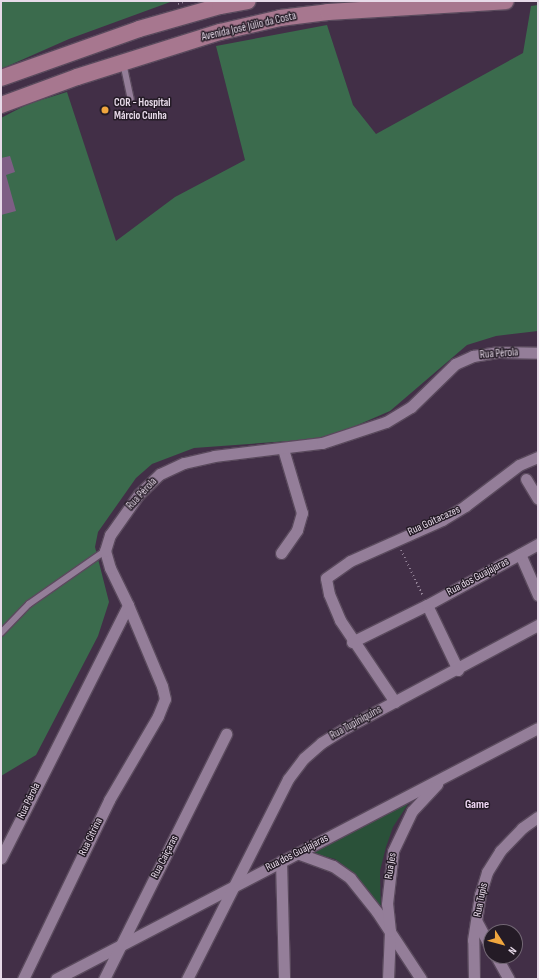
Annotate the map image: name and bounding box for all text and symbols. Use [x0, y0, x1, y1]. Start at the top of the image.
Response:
street label: Avenida José Júlio da Costa [200, 10, 298, 44]
place label: COR - Hospital Márcio Cunha [114, 97, 171, 123]
marker: COR - Hospital Márcio Cunha [99, 104, 111, 116]
street label: Rua Pérola [479, 346, 519, 362]
street label: Rua Pérola [124, 475, 160, 513]
street label: Rua Goitacazes [406, 503, 462, 539]
street label: Rua dos Guajajaras [445, 555, 511, 599]
street label: Rua Tupiniquins [328, 703, 384, 743]
street label: Rua Pérola [15, 781, 43, 821]
district label: Game [465, 798, 489, 812]
street label: Rua Citrina [76, 816, 106, 858]
street label: Rua dos Guajajaras [264, 832, 330, 874]
street label: Rua Caiçaras [149, 833, 181, 881]
street label: Rua Jes [382, 852, 400, 880]
street label: Rua Tupis [471, 882, 491, 918]
north arrow [483, 924, 523, 964]
text: N [505, 945, 519, 957]

